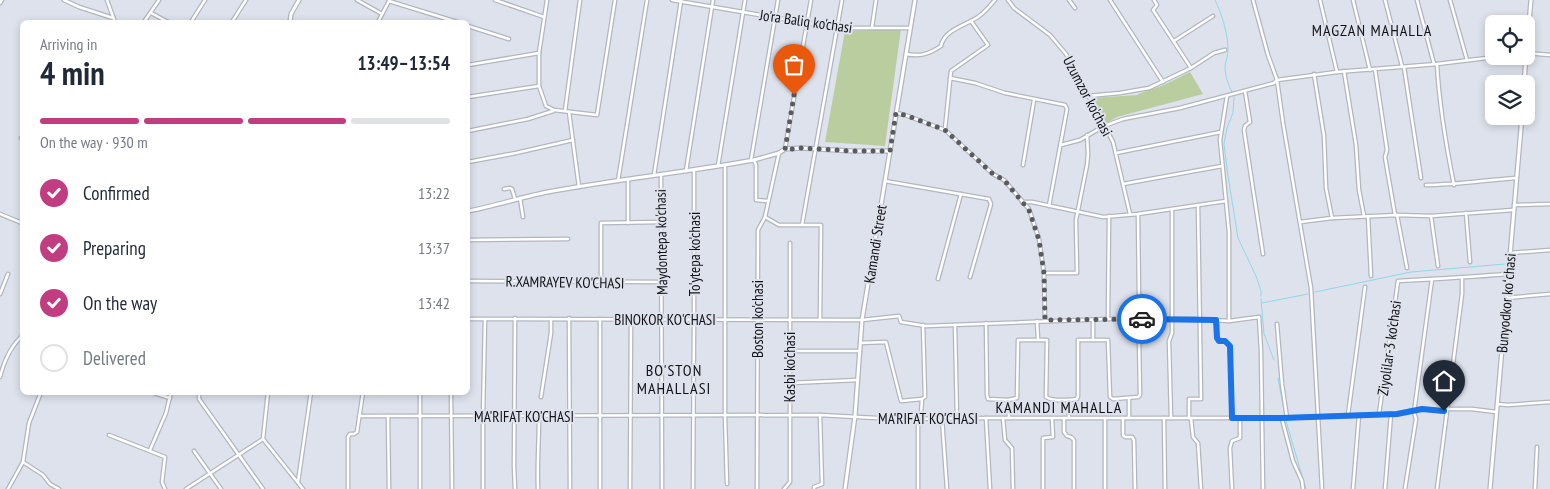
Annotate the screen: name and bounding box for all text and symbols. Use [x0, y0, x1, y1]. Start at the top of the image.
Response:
street label: Jo'ra Baliq ko'chasi [757, 5, 854, 37]
map controls [1485, 15, 1535, 125]
button: locate [1485, 15, 1535, 65]
district label: MAGZAN MAHALLA [1312, 20, 1432, 40]
text: Arriving in [40, 34, 97, 54]
pin [773, 44, 815, 95]
text: 13:49–13:54 [357, 51, 450, 75]
icon: bag [780, 51, 808, 79]
text: 4 min [40, 52, 105, 94]
street label: Uzumzor ko'chasi [1059, 53, 1117, 139]
button: layers [1485, 75, 1535, 125]
text: On the way · 930 m [40, 132, 148, 152]
icon: check [40, 179, 68, 207]
text: Confirmed [83, 181, 150, 205]
text: 13:22 [418, 183, 450, 203]
street label: Maydontepa ko'chasi [651, 189, 671, 295]
street label: Kamandi Street [859, 203, 891, 285]
street label: To'ytepa ko'chasi [685, 212, 704, 296]
icon: check [40, 234, 68, 262]
text: Preparing [83, 236, 146, 260]
text: 13:37 [418, 238, 450, 258]
street label: Bunyodkor koʻchasi [1492, 252, 1520, 354]
street label: R.XAMRAYEV KO'CHASI [505, 271, 625, 293]
street label: Boston ko'chasi [748, 280, 767, 358]
icon: check [40, 289, 68, 317]
text: On the way [83, 291, 157, 315]
text: 13:42 [418, 293, 450, 313]
courier [1117, 294, 1167, 344]
street label: Ziyolilar-3 ko'chasi [1373, 299, 1405, 397]
icon: car [1128, 305, 1156, 333]
street label: BINOKOR KO'CHASI [614, 310, 716, 329]
street label: Kasbi ko'chasi [780, 332, 799, 402]
text: Delivered [83, 346, 146, 370]
district label: BO'STON MAHALLASI [637, 360, 711, 398]
pin [1423, 360, 1465, 411]
icon: home [1430, 367, 1458, 395]
district label: KAMANDI MAHALLA [996, 397, 1122, 417]
street label: MA'RIFAT KO'CHASI [474, 407, 574, 426]
street label: MA'RIFAT KO'CHASI [878, 409, 978, 428]

